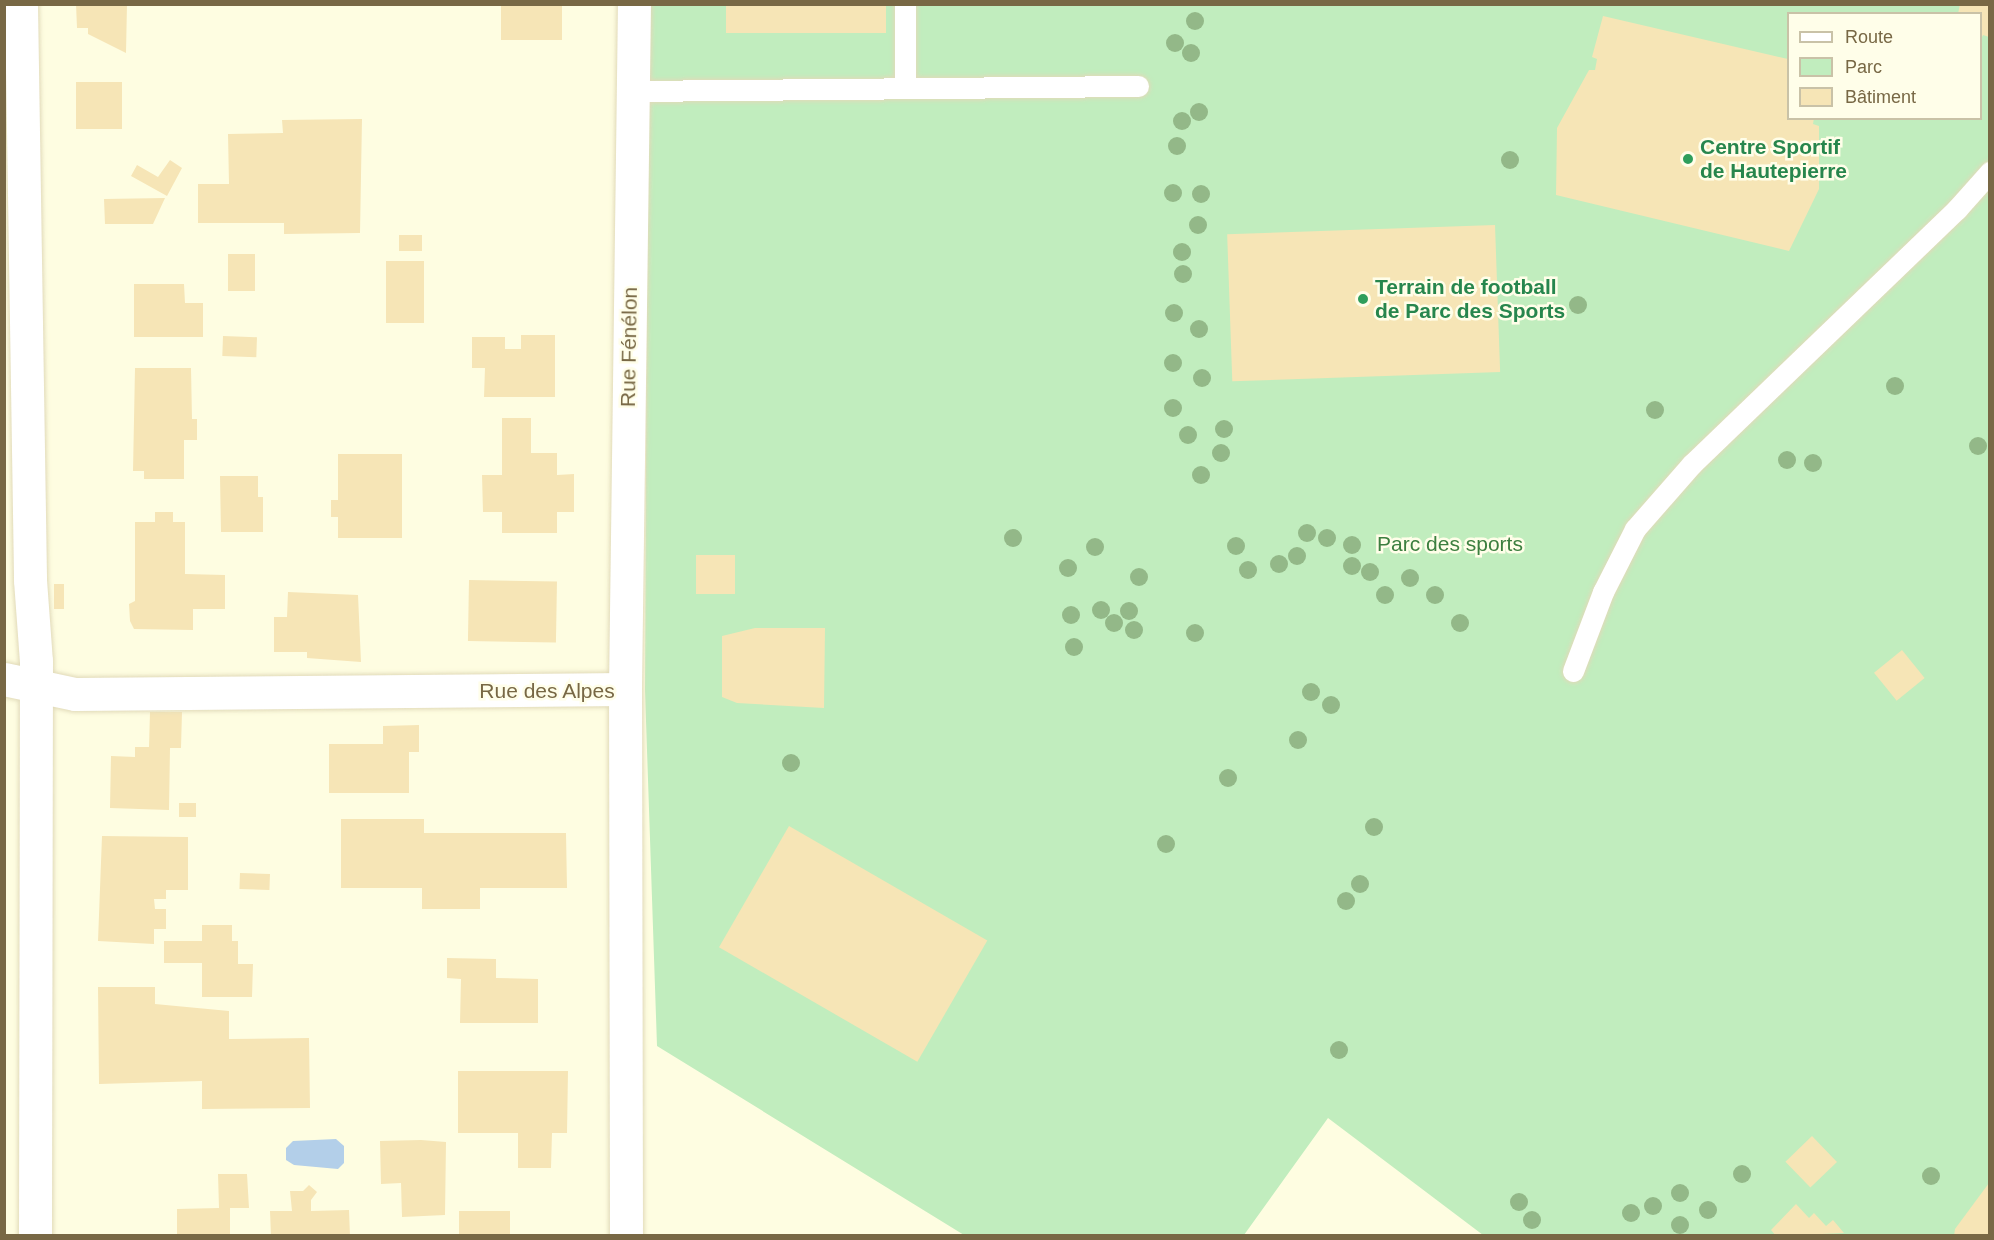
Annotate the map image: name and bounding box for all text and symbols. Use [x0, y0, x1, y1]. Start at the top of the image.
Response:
legend [1787, 12, 1982, 120]
text: Route [1845, 27, 1893, 47]
text: Parc [1845, 57, 1882, 77]
text: Bâtiment [1845, 87, 1916, 107]
place label: Centre Sportif de Hautepierre [1700, 134, 1847, 184]
marker: Centre Sportif de Hautepierre [1681, 152, 1695, 166]
place label: Terrain de football de Parc des Sports [1375, 274, 1565, 324]
street label: Rue Fénélon [615, 287, 643, 407]
marker: Terrain de football de Parc des Sports [1356, 292, 1370, 306]
park label: Parc des sports [1377, 531, 1523, 557]
street label: Rue des Alpes [479, 678, 615, 704]

